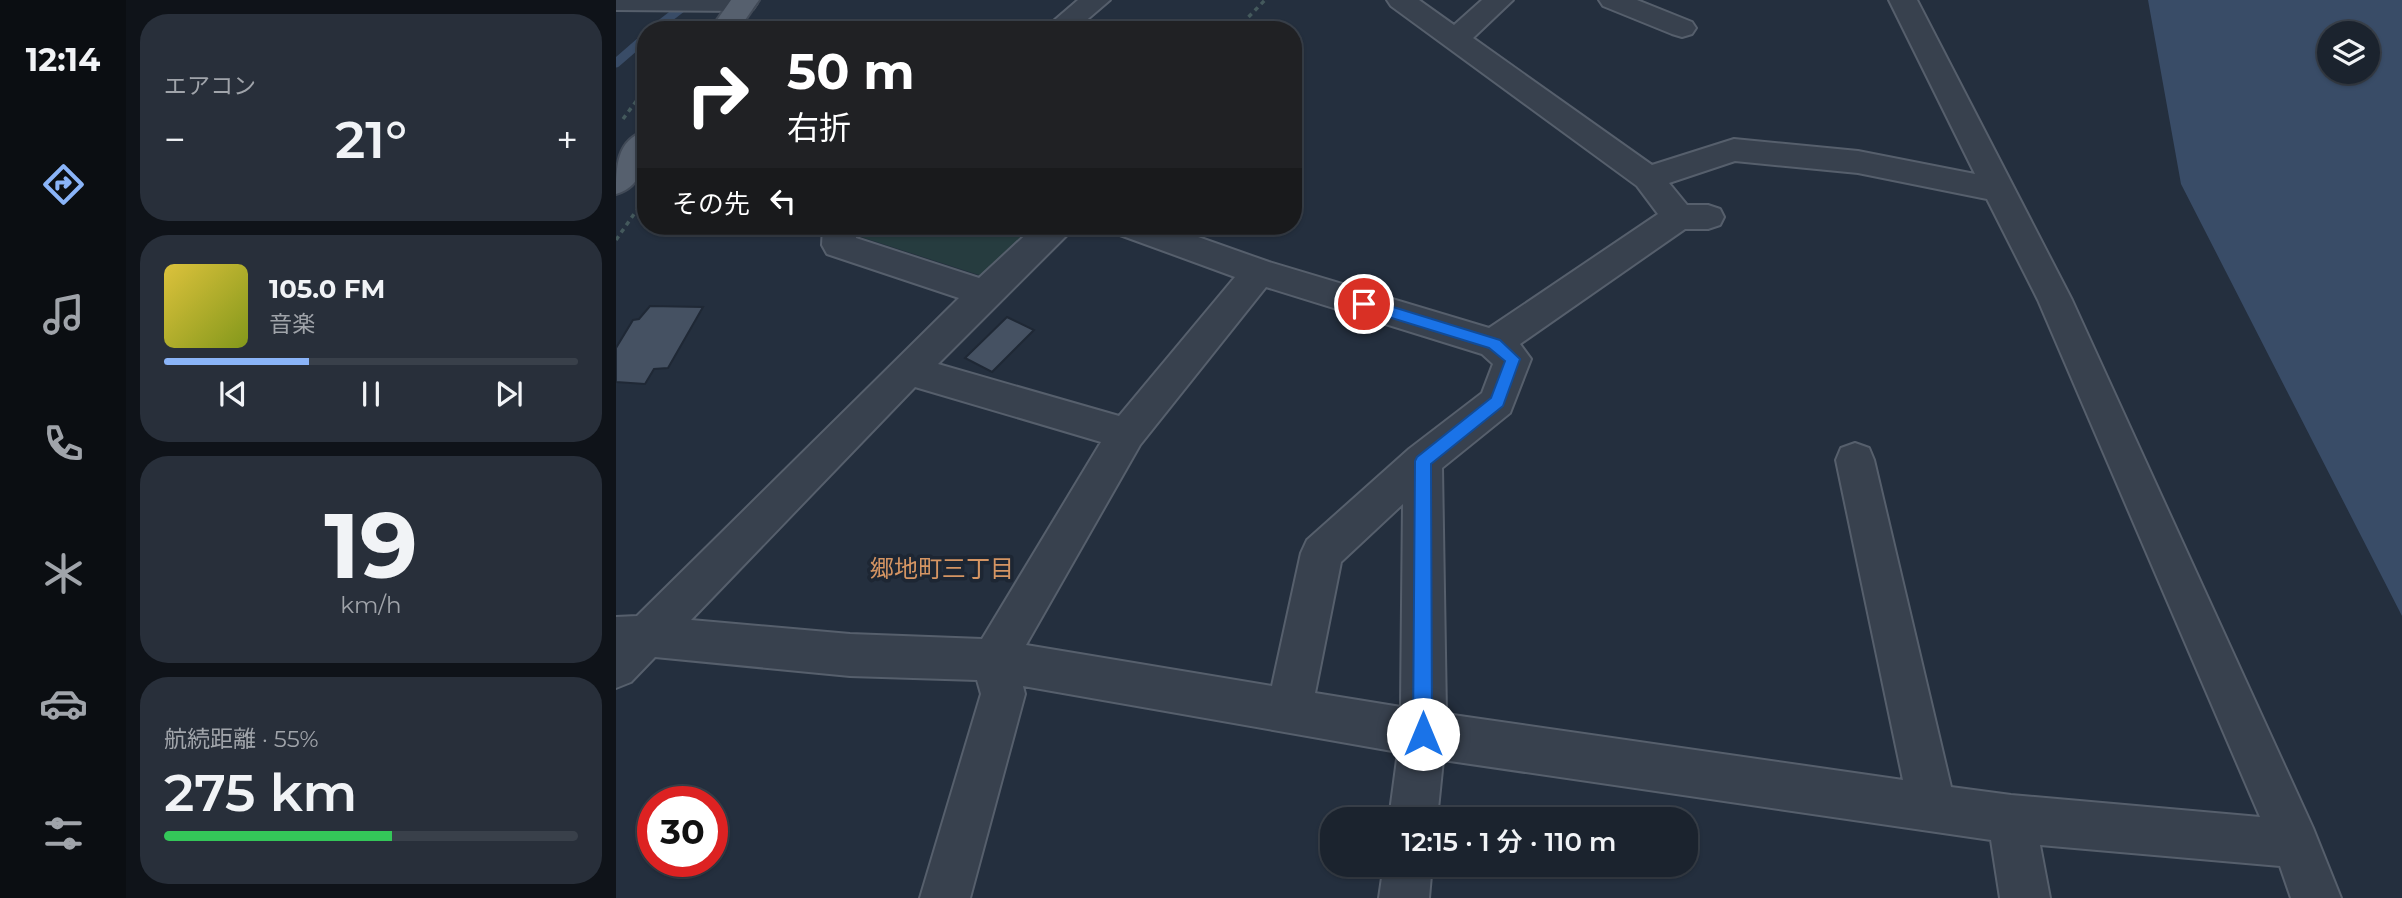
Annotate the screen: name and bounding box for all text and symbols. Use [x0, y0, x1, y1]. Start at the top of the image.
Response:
map controls [2317, 21, 2380, 84]
button: layers [2317, 21, 2380, 84]
text: 12:14 [26, 40, 100, 79]
text: 50 m [787, 42, 915, 101]
icon: right [672, 49, 763, 140]
text: エアコン [164, 72, 256, 100]
text: 21° [335, 108, 407, 171]
text: 右折 [787, 108, 851, 147]
text: − [164, 116, 186, 163]
text: + [556, 116, 578, 163]
icon: directions [39, 160, 88, 209]
icon: left [764, 182, 802, 220]
text: その先 [672, 188, 750, 220]
text: 105.0 FM [269, 273, 385, 305]
pin [1334, 274, 1394, 334]
icon: arrive [1345, 285, 1383, 323]
icon: music [39, 290, 88, 339]
text: 音楽 [269, 310, 315, 338]
icon: previous [214, 375, 252, 413]
icon: pause [352, 375, 390, 413]
icon: next [490, 375, 528, 413]
icon: phone [39, 419, 88, 468]
text: 19 [324, 490, 418, 601]
icon: climate [39, 549, 88, 598]
district label: 郷地町三丁目 [870, 554, 1014, 583]
text: km/h [340, 591, 402, 619]
icon: car [39, 679, 88, 728]
position arrow [1386, 697, 1460, 771]
text: 航続距離 · 55% [164, 725, 319, 753]
text: 275 km [164, 761, 357, 824]
speed limit sign: 30 [637, 786, 728, 877]
icon: filters [39, 809, 88, 858]
text: 12:15 · 1 分 · 110 m [1402, 826, 1616, 858]

